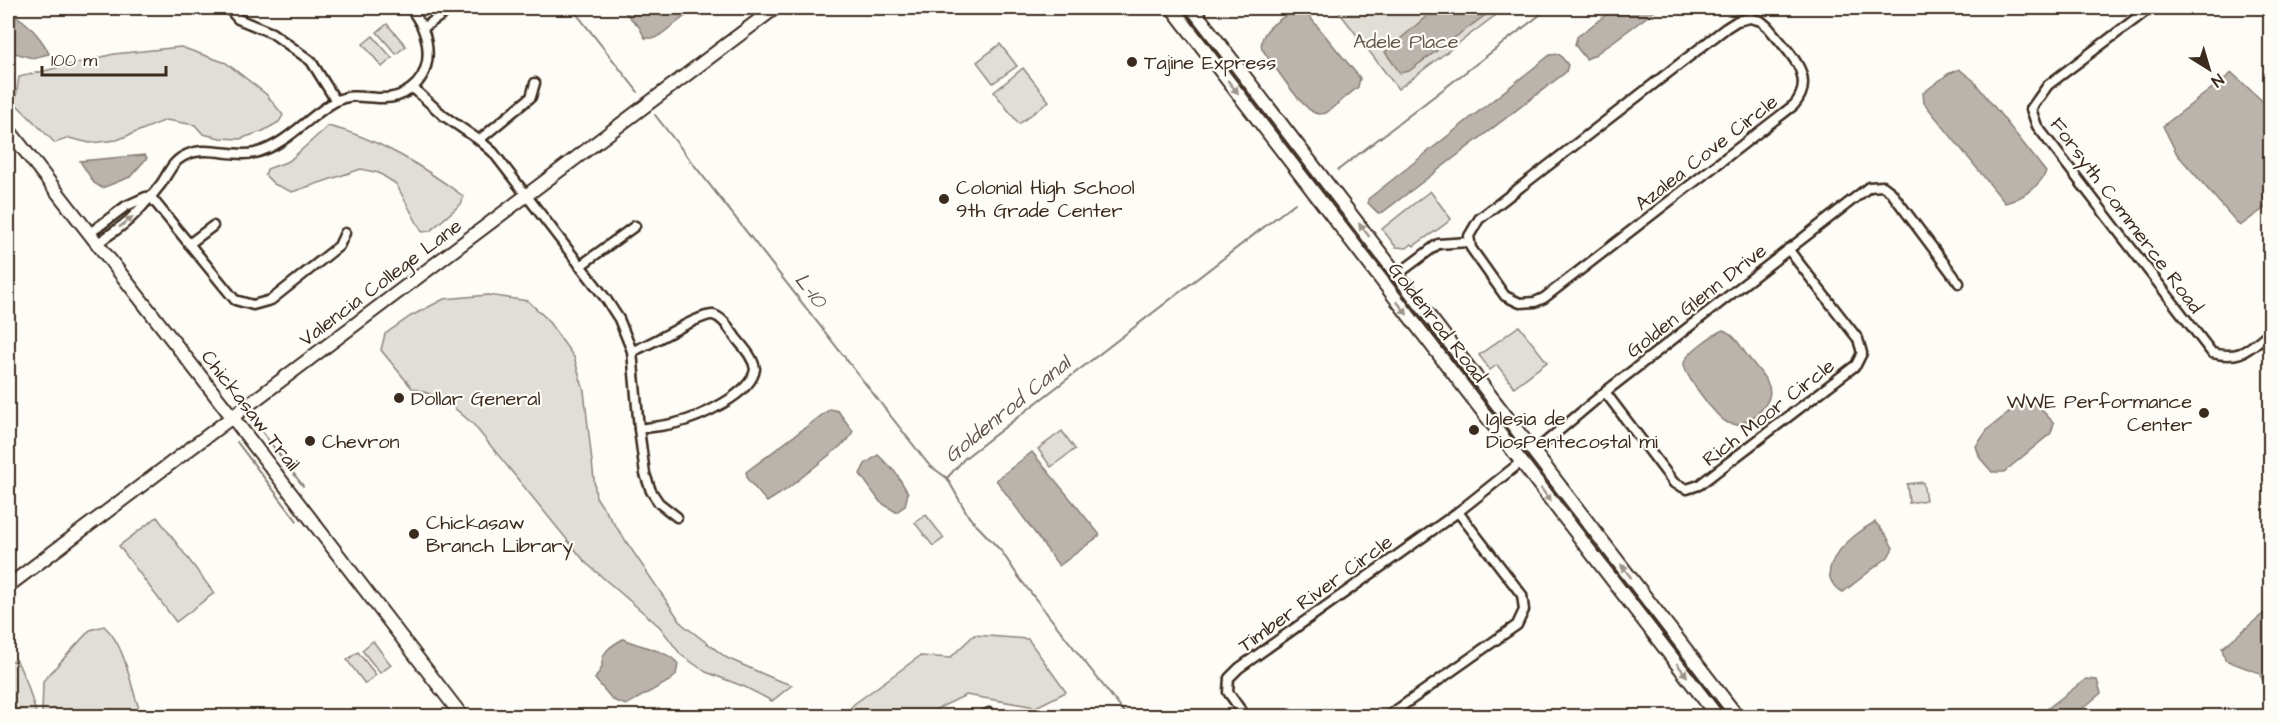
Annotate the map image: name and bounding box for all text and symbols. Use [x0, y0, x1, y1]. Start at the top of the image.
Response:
park label: Adele Place [1353, 28, 1459, 56]
scale bar [42, 39, 166, 77]
north arrow [2179, 39, 2239, 99]
text: 100 m [51, 48, 97, 73]
place label: Tajine Express [1144, 49, 1276, 77]
marker: Tajine Express [1125, 55, 1139, 69]
text: N [2207, 68, 2228, 92]
one-way arrow [1226, 79, 1239, 94]
street label: Azalea Cove Circle [1629, 88, 1784, 218]
street label: Forsyth Commerce Road [2042, 112, 2209, 320]
place label: Colonial High School 9th Grade Center [956, 174, 1135, 225]
marker: Colonial High School 9th Grade Center [937, 192, 951, 206]
street label: Valencia College Lane [293, 212, 468, 354]
one-way arrow [118, 215, 134, 228]
one-way arrow [1358, 222, 1371, 238]
street label: Golden Glenn Drive [1620, 237, 1773, 365]
street label: Goldenrod Road [1381, 257, 1493, 389]
water label: L-10 [788, 267, 834, 315]
one-way arrow [1395, 300, 1407, 315]
street label: Chickasaw Trail [194, 344, 306, 477]
water label: Goldenrod Canal [938, 348, 1079, 469]
street label: Rich Moor Circle [1697, 352, 1841, 473]
place label: Dollar General [411, 385, 541, 413]
place label: WWE Performance Center [2007, 388, 2192, 439]
marker: Dollar General [392, 391, 406, 405]
place label: Iglesia de DiosPentecostal mi [1486, 405, 1658, 456]
marker: WWE Performance Center [2197, 406, 2211, 420]
marker: Iglesia de DiosPentecostal mi [1467, 423, 1481, 437]
place label: Chevron [322, 428, 400, 456]
marker: Chevron [303, 434, 317, 448]
one-way arrow [1540, 488, 1552, 503]
place label: Chickasaw Branch Library [426, 509, 573, 561]
marker: Chickasaw Branch Library [407, 527, 421, 541]
street label: Timber River Circle [1233, 528, 1399, 659]
one-way arrow [1620, 563, 1632, 578]
one-way arrow [1675, 662, 1688, 678]

